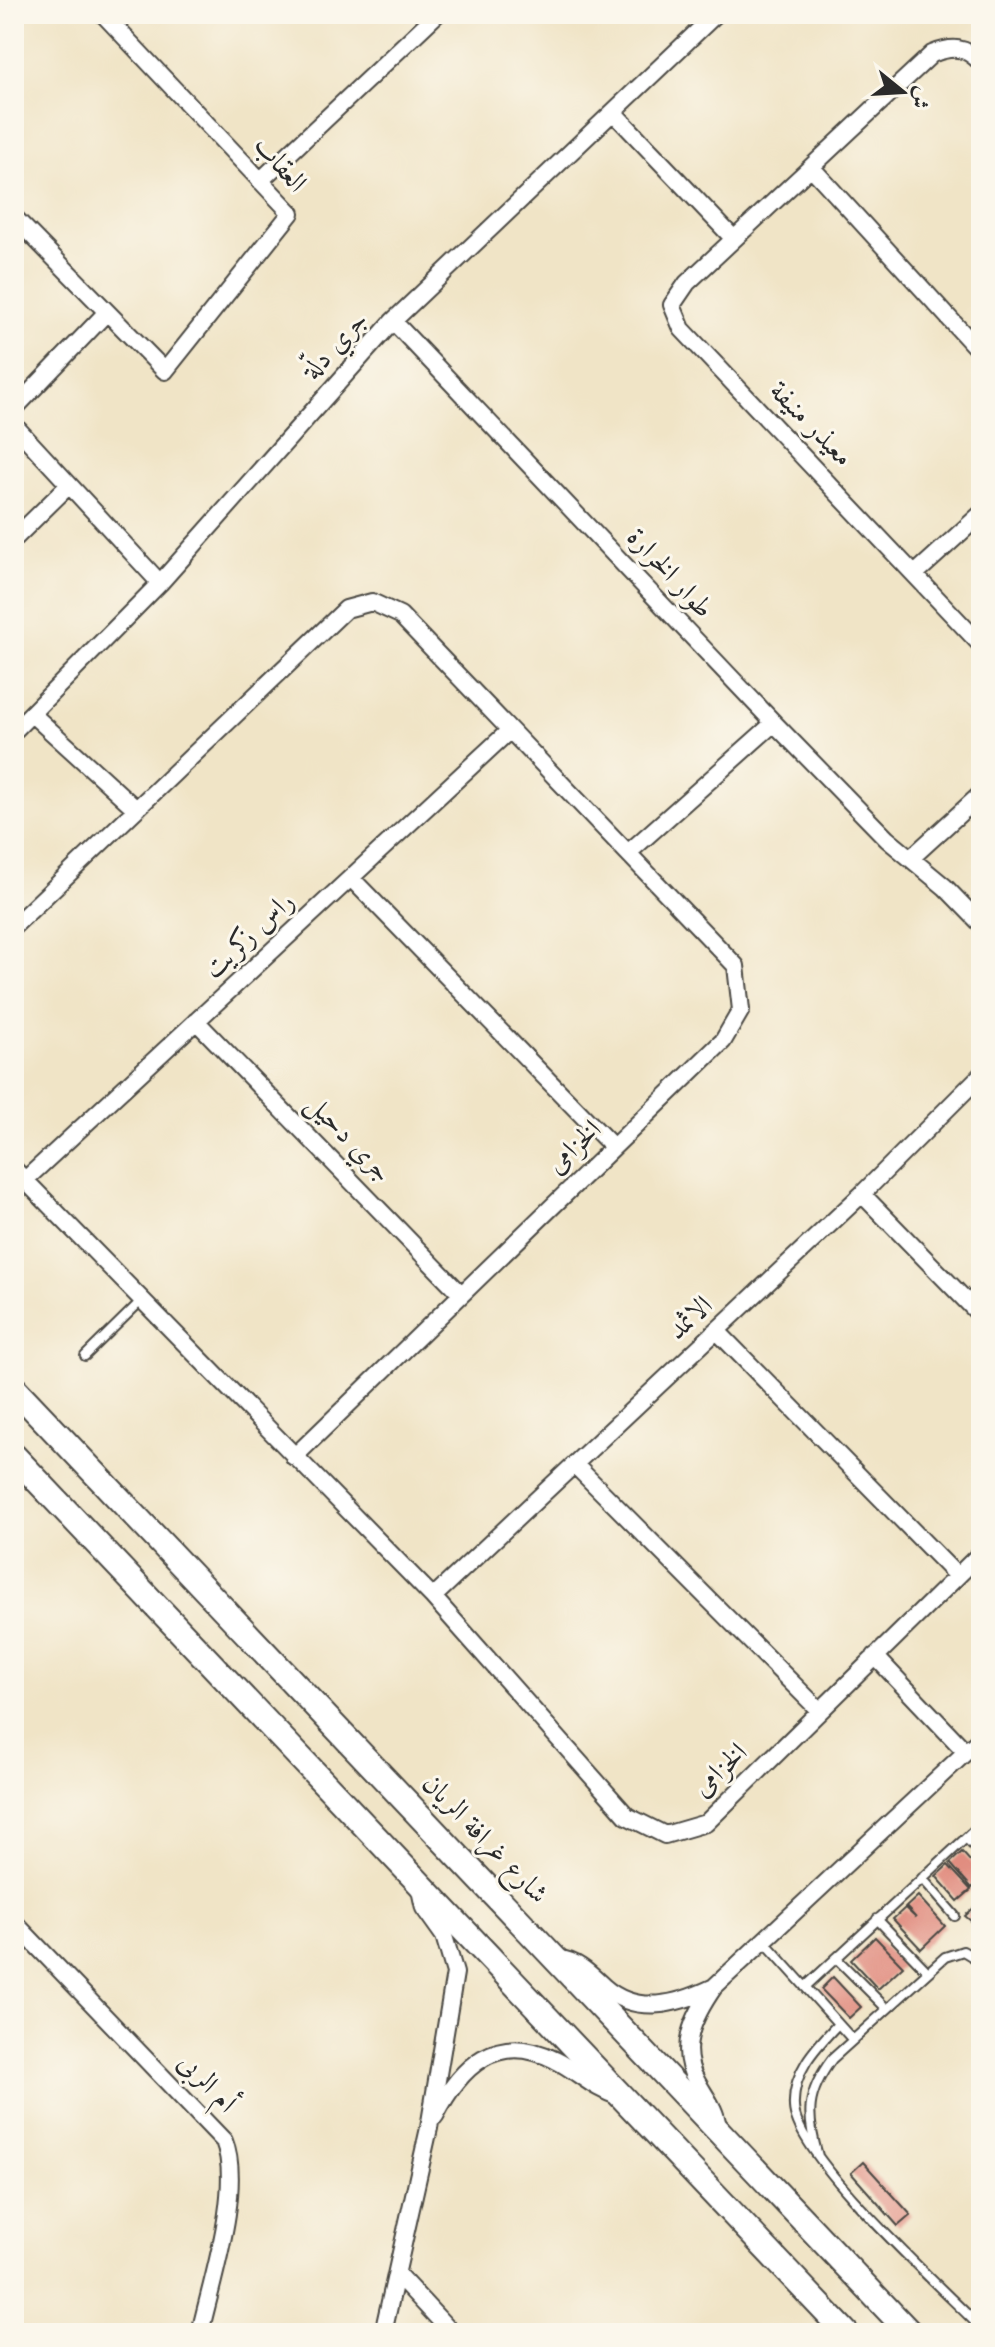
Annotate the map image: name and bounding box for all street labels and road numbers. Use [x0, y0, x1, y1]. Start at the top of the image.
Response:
street label: العقاب [247, 132, 311, 199]
street label: جري دلّة [291, 301, 378, 391]
street label: معيذر منيفة [763, 377, 857, 473]
street label: طوار الخرارة [620, 524, 717, 625]
street label: راس زكريت [198, 885, 301, 985]
street label: جري دحيل [296, 1090, 396, 1192]
street label: الخزامى [542, 1116, 608, 1181]
street label: الاثمد [663, 1291, 719, 1346]
street label: الخزامى [688, 1739, 754, 1804]
street label: شارع غرافة الريان [411, 1769, 553, 1915]
street label: أم الربى [166, 2043, 247, 2125]

